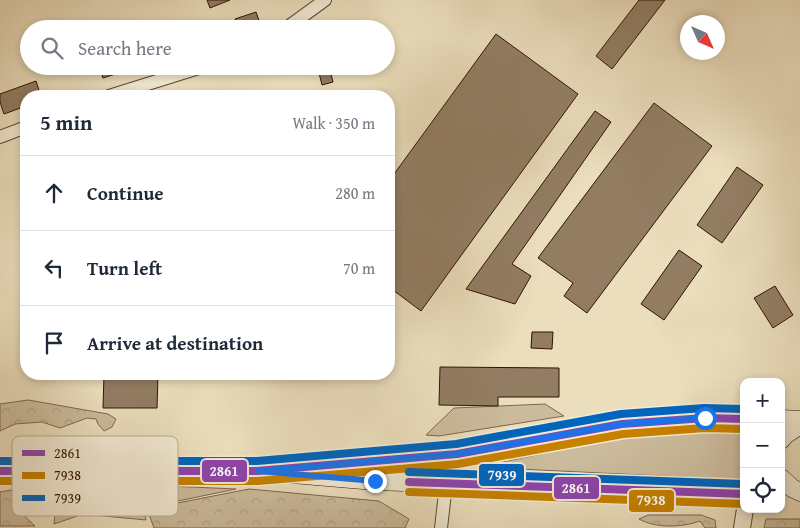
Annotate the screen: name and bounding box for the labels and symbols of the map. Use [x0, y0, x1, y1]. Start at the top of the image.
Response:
north arrow [680, 15, 725, 60]
route start [694, 407, 717, 430]
legend [12, 436, 178, 516]
text: 2861 [54, 443, 81, 463]
line badge: 2861 [201, 459, 248, 483]
text: 2861 [209, 461, 239, 481]
line badge: 7939 [478, 463, 525, 487]
text: 7938 [54, 465, 81, 485]
text: 7939 [487, 465, 517, 485]
route end [364, 470, 387, 493]
line badge: 2861 [553, 476, 600, 500]
text: 2861 [561, 478, 591, 498]
text: 7939 [54, 488, 81, 508]
line badge: 7938 [628, 489, 675, 513]
text: 7938 [636, 490, 666, 510]

